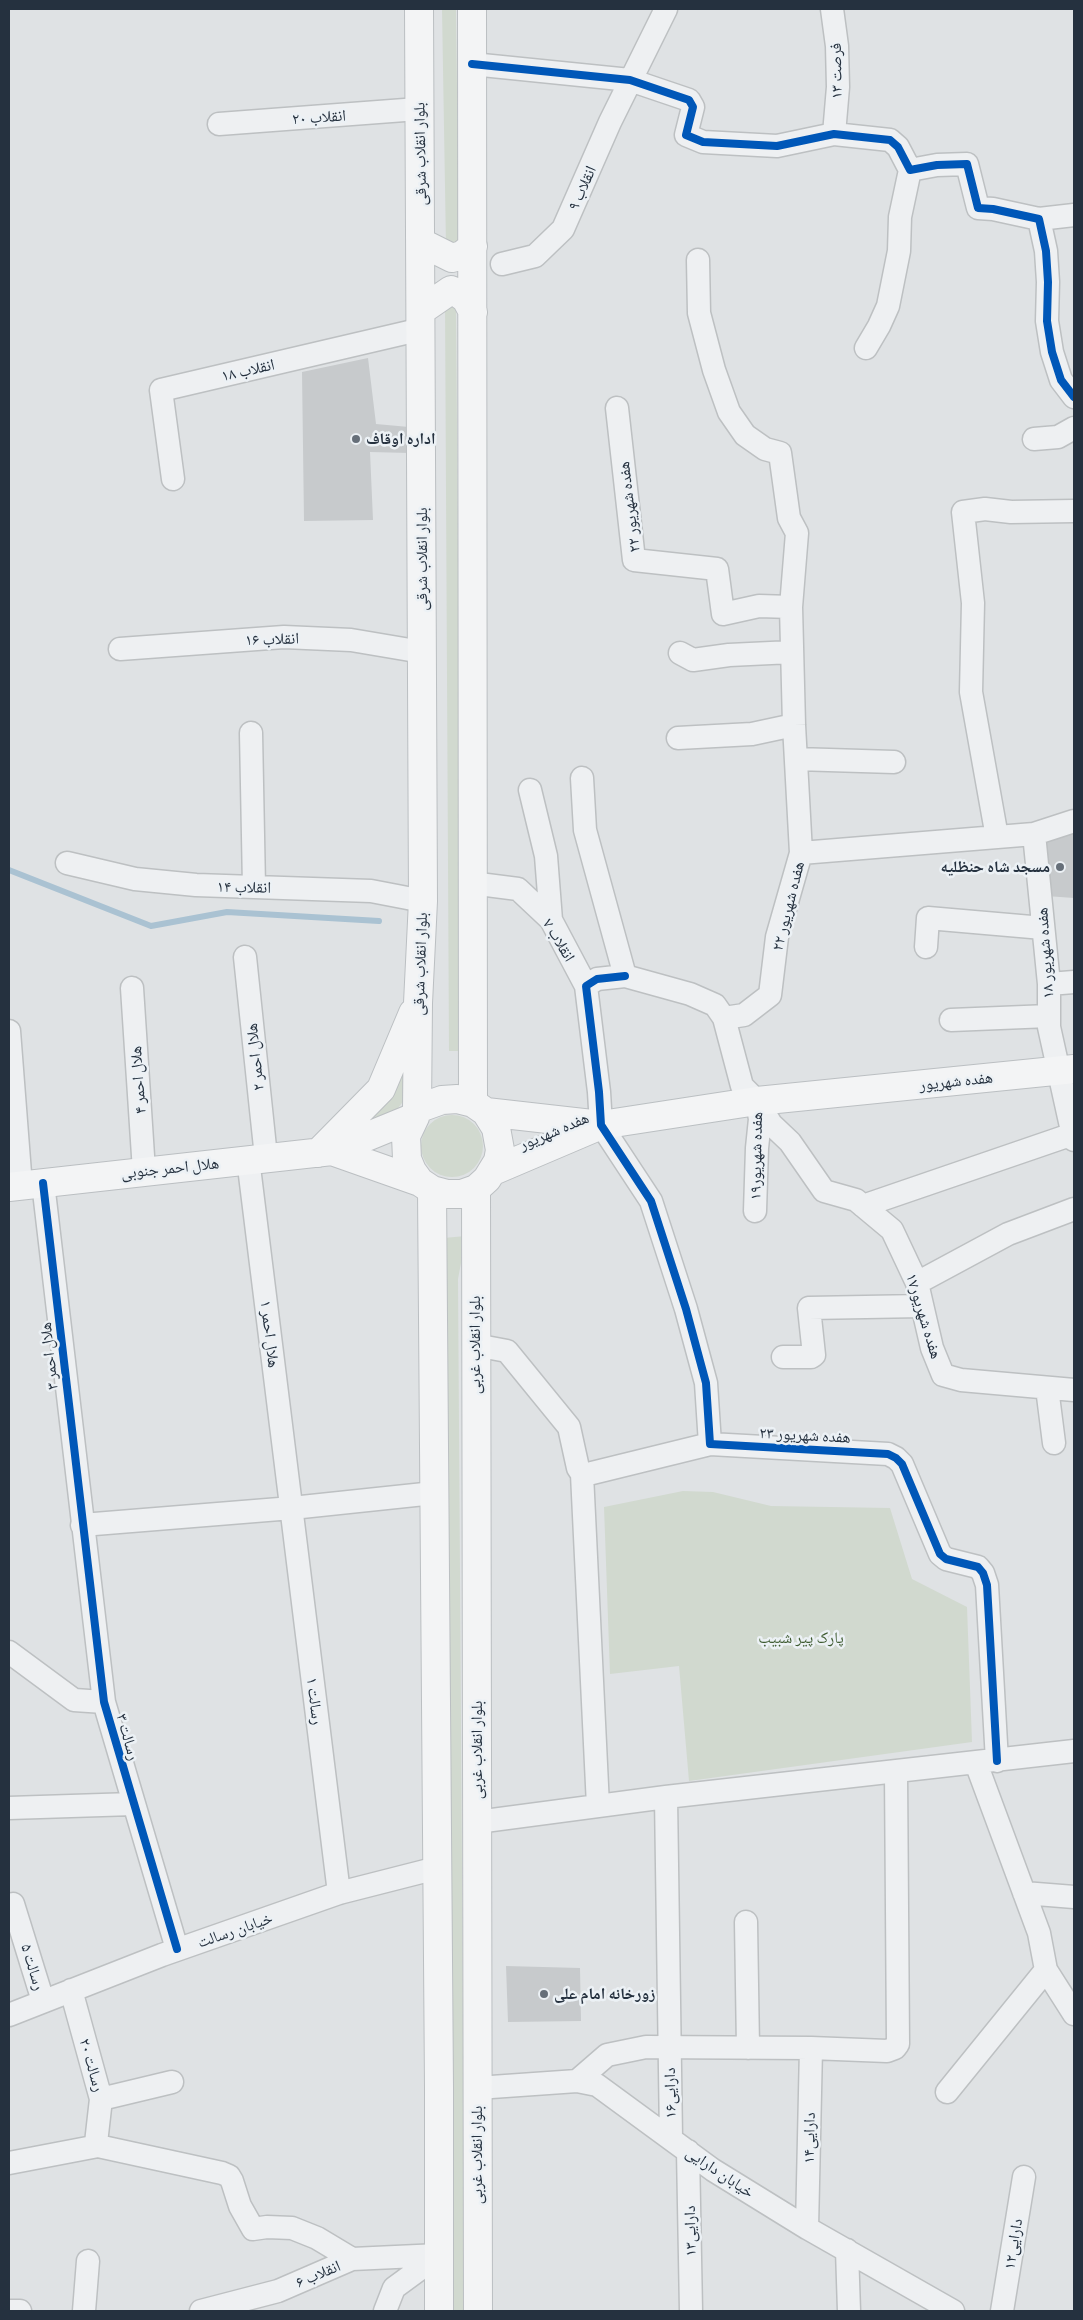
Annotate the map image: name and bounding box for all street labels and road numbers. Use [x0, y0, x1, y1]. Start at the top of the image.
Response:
street label: فرصت ۱۳ [826, 43, 846, 99]
street label: بلوار انقلاب شرقی [409, 102, 431, 206]
street label: انقلاب ۲۰ [291, 106, 347, 128]
street label: انقلاب ۹ [564, 163, 600, 213]
street label: انقلاب ۱۸ [219, 355, 277, 385]
street label: هفده شهریور ۲۲ [614, 460, 644, 554]
street label: بلوار انقلاب شرقی [412, 507, 432, 611]
street label: انقلاب ۱۶ [245, 628, 299, 650]
street label: هفده شهریور ۲۲ [768, 859, 808, 953]
street label: انقلاب ۱۴ [217, 877, 271, 897]
street label: هفده شهریور ۱۸ [1032, 907, 1058, 999]
street label: بلوار انقلاب شرقی [409, 912, 431, 1016]
street label: انقلاب ۷ [539, 915, 579, 965]
street label: هلال احمر ۲ [242, 1022, 268, 1092]
street label: هلال احمر ۴ [126, 1045, 150, 1115]
street label: هفده شهریور [918, 1068, 994, 1094]
street label: هفده شهریور [516, 1108, 592, 1154]
street label: هفده شهریور۱۹ [746, 1112, 766, 1200]
street label: هلال احمر جنوبی [120, 1153, 220, 1183]
street label: هفده شهریور۱۷ [902, 1271, 946, 1361]
street label: بلوار انقلاب غربی [465, 1296, 485, 1394]
street label: هلال احمر ۱ [256, 1299, 284, 1369]
street label: هلال احمر ۳ [36, 1321, 62, 1391]
street label: هفده شهریور ۲۳ [759, 1423, 851, 1447]
street label: رسالت ۱ [303, 1676, 327, 1726]
street label: بلوار انقلاب غربی [467, 1701, 487, 1799]
street label: رسالت ۳ [112, 1711, 144, 1763]
street label: خیابان رسالت [195, 1908, 275, 1952]
street label: رسالت ۵ [17, 1941, 49, 1993]
street label: رسالت ۲۰ [75, 2036, 109, 2094]
street label: دارایی۱۶ [660, 2067, 680, 2119]
street label: بلوار انقلاب غربی [467, 2106, 487, 2204]
street label: دارایی۱۴ [799, 2112, 819, 2164]
street label: خیابان دارایی [682, 2142, 758, 2202]
street label: دارایی۱۳ [680, 2205, 700, 2257]
street label: دارایی۱۲ [1000, 2217, 1026, 2271]
street label: انقلاب ۶ [293, 2256, 343, 2292]

